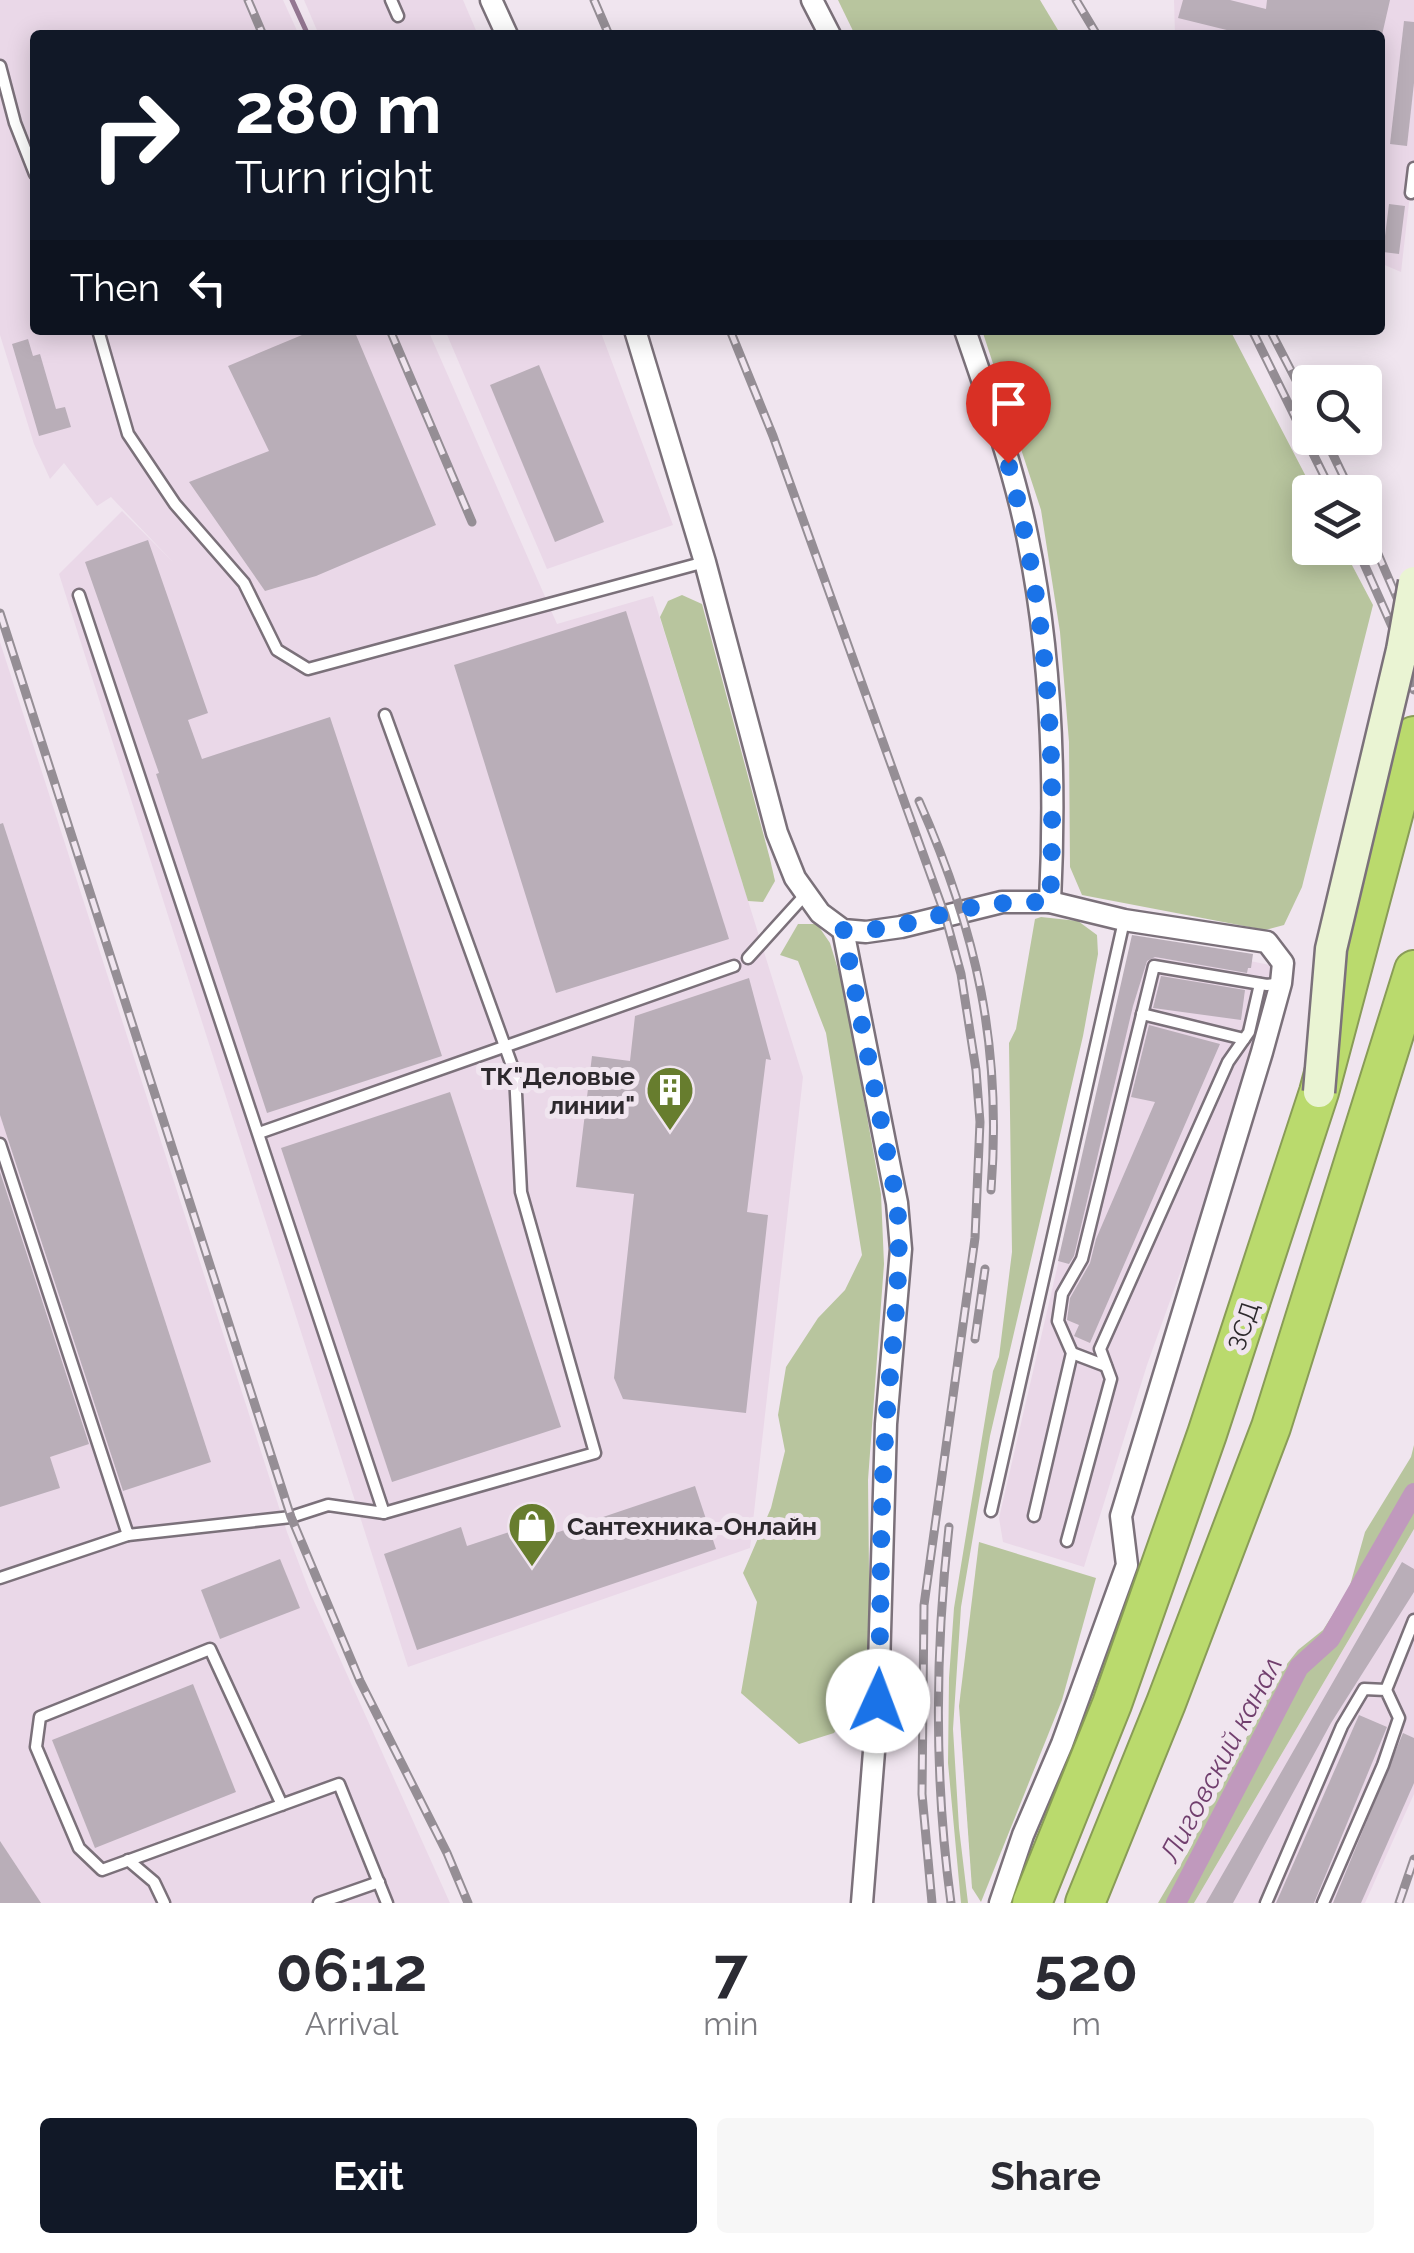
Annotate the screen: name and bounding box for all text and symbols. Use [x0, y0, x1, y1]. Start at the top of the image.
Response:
text: 280 m [235, 67, 442, 149]
icon: right [70, 70, 200, 200]
text: Turn right [235, 151, 433, 204]
icon: left [180, 260, 235, 315]
text: Then [70, 265, 160, 310]
pin [966, 361, 1051, 464]
map controls [1292, 365, 1382, 565]
button: search [1292, 365, 1382, 455]
icon: arrive [981, 376, 1036, 431]
button: layers [1292, 475, 1382, 565]
place label: ТК"Деловые линии" [481, 1061, 635, 1120]
building icon: ТК"Деловые линии" [644, 1064, 696, 1132]
street label: ЗСД [1221, 1298, 1265, 1354]
shop icon: Сантехника-Онлайн [506, 1500, 558, 1568]
place label: Сантехника-Онлайн [567, 1511, 817, 1541]
position arrow [826, 1649, 930, 1753]
water label: Лиговский канал [1152, 1650, 1289, 1869]
text: 06:12 [276, 1935, 427, 2005]
text: 7 [714, 1935, 748, 2005]
text: 520 [1034, 1935, 1138, 2005]
text: Arrival [305, 2005, 399, 2042]
text: min [703, 2005, 758, 2042]
text: m [1071, 2005, 1101, 2042]
button: Exit [40, 2118, 697, 2233]
button: Share [717, 2118, 1374, 2233]

